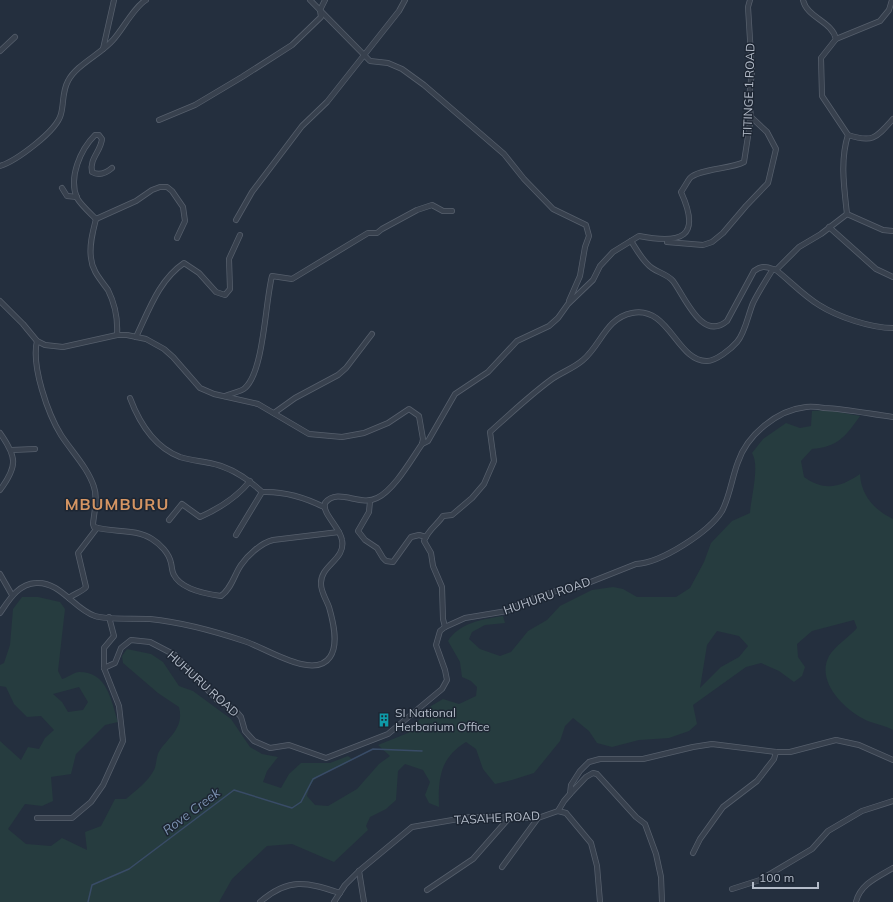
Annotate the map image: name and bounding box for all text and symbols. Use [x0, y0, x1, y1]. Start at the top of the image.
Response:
street label: TITINGE 1 ROAD [739, 43, 758, 137]
district label: MBUMBURU [65, 494, 169, 514]
street label: HUHURU ROAD [501, 574, 592, 617]
street label: HUHURU ROAD [164, 648, 242, 720]
place label: SI National Herbarium Office [395, 705, 490, 734]
building icon: SI National Herbarium Office [376, 712, 392, 728]
water label: Rove Creek [159, 784, 223, 838]
street label: TASAHE ROAD [454, 808, 540, 827]
scale bar [753, 864, 818, 890]
text: 100 m [759, 870, 794, 885]

